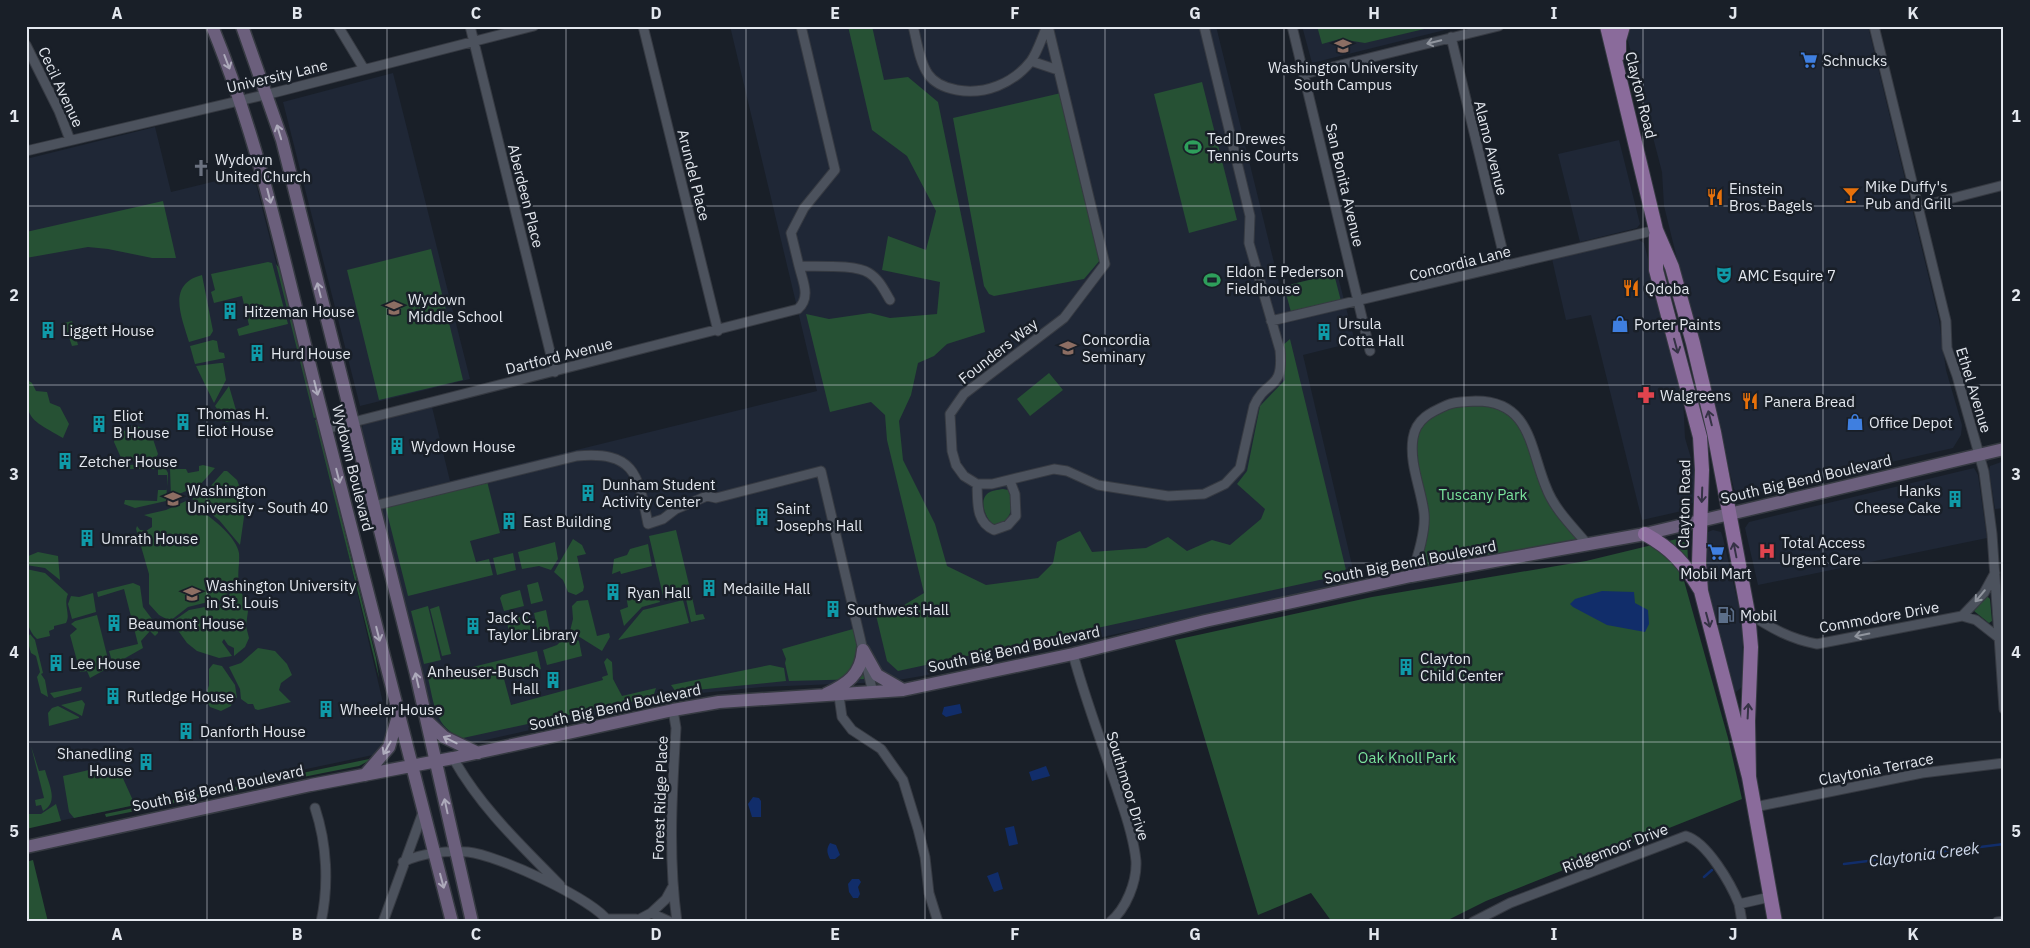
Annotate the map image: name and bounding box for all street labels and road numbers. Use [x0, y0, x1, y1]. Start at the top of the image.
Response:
street label: Cecil Avenue [34, 44, 88, 130]
street label: Clayton Road [1621, 50, 1661, 140]
street label: University Lane [225, 55, 329, 97]
street label: Alamo Avenue [1470, 99, 1512, 197]
street label: San Bonita Avenue [1322, 121, 1368, 249]
street label: Arundel Place [673, 127, 715, 223]
street label: Aberdeen Place [504, 142, 548, 250]
street label: Concordia Lane [1407, 241, 1513, 285]
street label: Founders Way [955, 314, 1042, 388]
street label: Dartford Avenue [503, 334, 615, 378]
street label: Ethel Avenue [1952, 345, 1996, 435]
street label: Wydown Boulevard [328, 403, 378, 533]
street label: South Big Bend Boulevard [1719, 450, 1893, 508]
street label: Clayton Road [1674, 459, 1694, 549]
street label: South Big Bend Boulevard [1322, 536, 1498, 588]
street label: Commodore Drive [1818, 597, 1940, 637]
street label: South Big Bend Boulevard [926, 622, 1102, 676]
street label: South Big Bend Boulevard [527, 680, 703, 734]
street label: Southmoor Drive [1102, 729, 1154, 843]
street label: Forest Ridge Place [648, 735, 672, 861]
street label: Claytonia Terrace [1817, 749, 1935, 789]
street label: South Big Bend Boulevard [130, 761, 306, 815]
street label: Ridgemoor Drive [1559, 819, 1671, 877]

